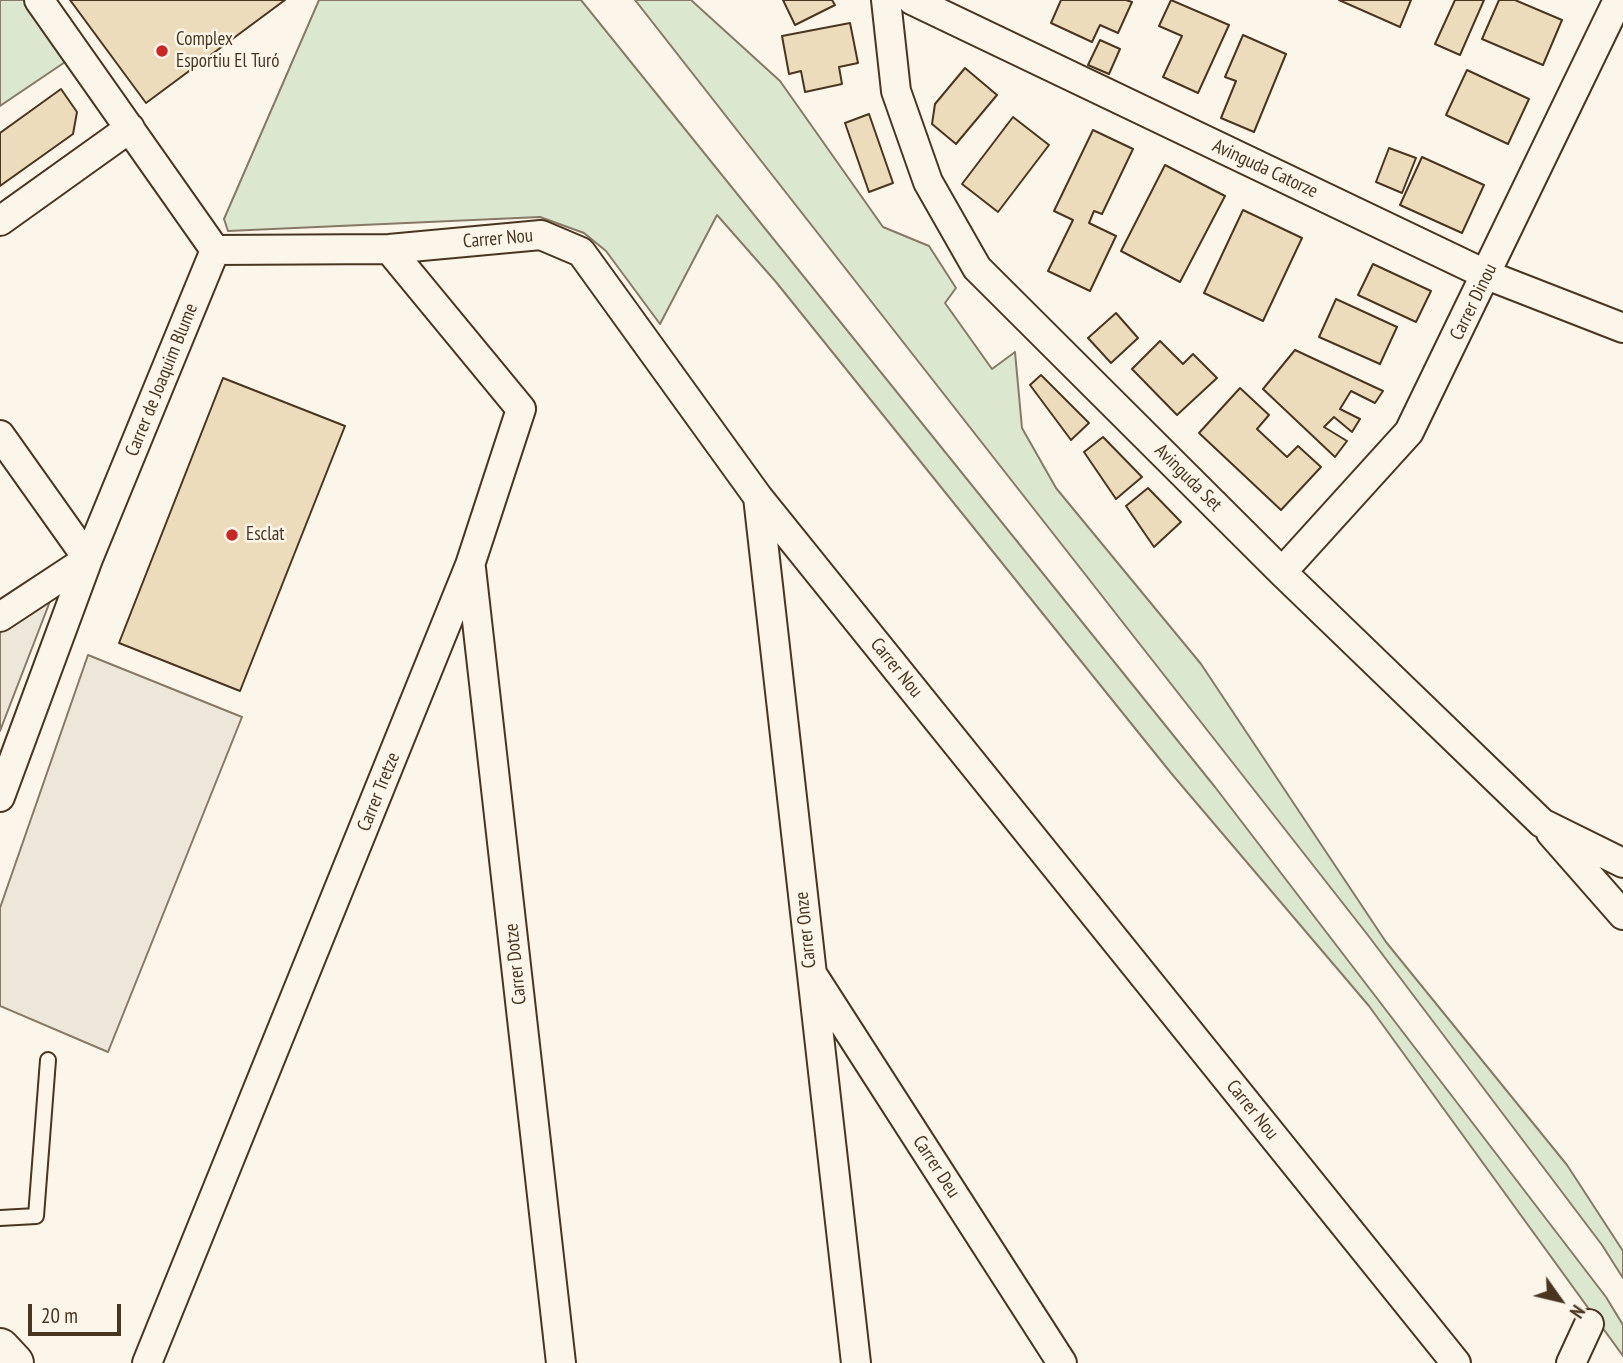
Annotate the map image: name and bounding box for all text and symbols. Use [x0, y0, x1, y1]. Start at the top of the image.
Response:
place label: Complex Esportiu El Turó [176, 29, 279, 73]
marker: Complex Esportiu El Turó [154, 43, 170, 59]
street label: Avinguda Catorze [1209, 135, 1321, 203]
street label: Carrer Nou [462, 225, 534, 253]
street label: Carrer Dinou [1446, 260, 1502, 344]
street label: Carrer de Joaquim Blume [121, 300, 203, 460]
street label: Avinguda Set [1150, 440, 1226, 516]
place label: Esclat [246, 524, 285, 546]
marker: Esclat [224, 527, 240, 543]
street label: Carrer Nou [865, 634, 927, 702]
street label: Carrer Tretze [353, 749, 405, 835]
street label: Carrer Onze [791, 891, 821, 969]
street label: Carrer Dotze [500, 922, 532, 1006]
street label: Carrer Nou [1221, 1076, 1283, 1144]
street label: Carrer Deu [907, 1132, 965, 1202]
north arrow [1525, 1265, 1595, 1335]
scale bar [32, 1290, 124, 1334]
text: N [1565, 1301, 1590, 1323]
text: 20 m [41, 1302, 78, 1329]

